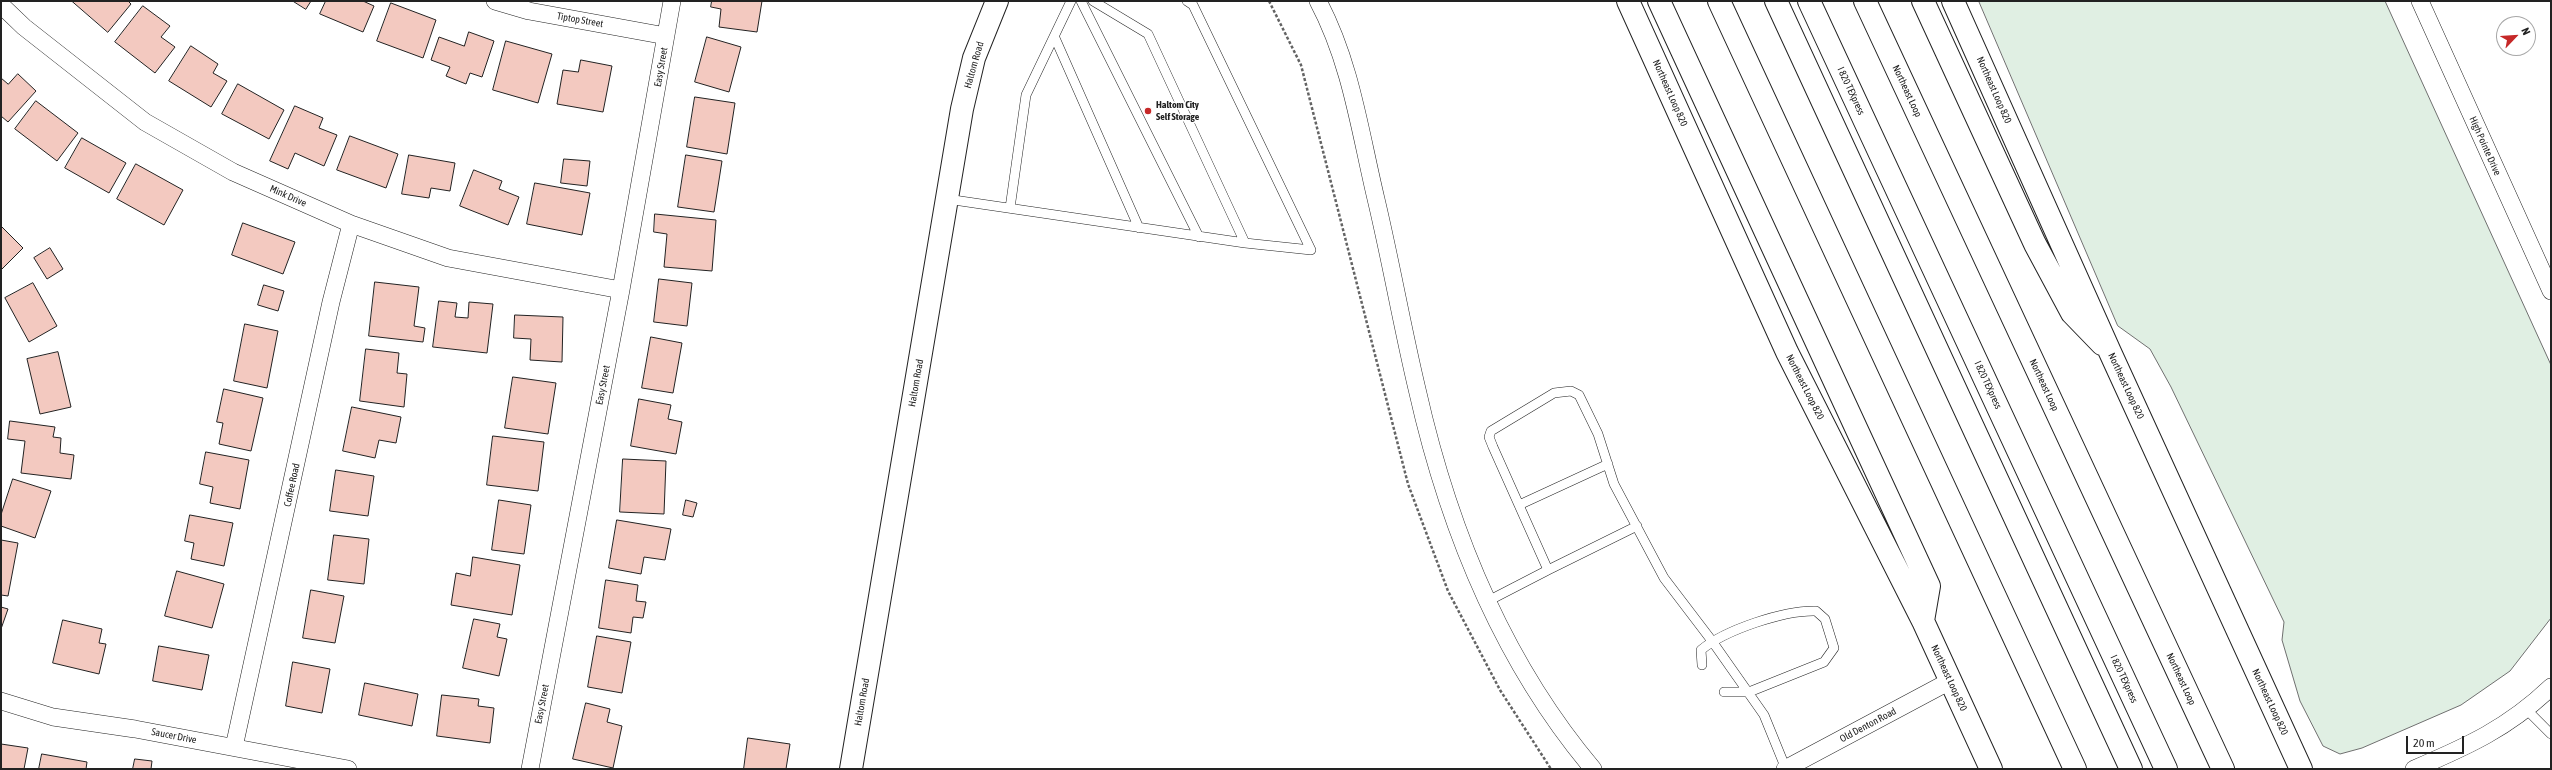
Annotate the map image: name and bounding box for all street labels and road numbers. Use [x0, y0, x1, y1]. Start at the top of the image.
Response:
street label: Tiptop Street [556, 10, 604, 30]
street label: Haltom Road [962, 40, 986, 90]
street label: Easy Street [652, 46, 670, 88]
street label: Northeast Loop 820 [1974, 55, 2014, 125]
street label: Northeast Loop 820 [1650, 58, 1690, 128]
street label: Northeast Loop [1890, 63, 1924, 119]
street label: I 820 TEXpress [1835, 65, 1867, 117]
street label: High Pointe Drive [2467, 115, 2503, 177]
street label: Mink Drive [268, 183, 308, 209]
street label: Northeast Loop 820 [2105, 351, 2147, 421]
street label: Northeast Loop 820 [1783, 352, 1827, 422]
street label: Northeast Loop [2027, 357, 2061, 413]
street label: Haltom Road [906, 358, 926, 408]
street label: I 820 TEXpress [1972, 359, 2004, 411]
street label: Easy Street [593, 364, 613, 406]
street label: Coffee Road [282, 462, 302, 508]
street label: Northeast Loop 820 [1928, 643, 1970, 713]
street label: Northeast Loop [2164, 651, 2198, 707]
street label: I 820 TEXpress [2108, 653, 2140, 705]
street label: Northeast Loop 820 [2249, 667, 2291, 737]
street label: Haltom Road [852, 677, 872, 727]
street label: Easy Street [532, 683, 552, 725]
street label: Old Denton Road [1838, 705, 1898, 745]
street label: Saucer Drive [150, 726, 198, 746]

